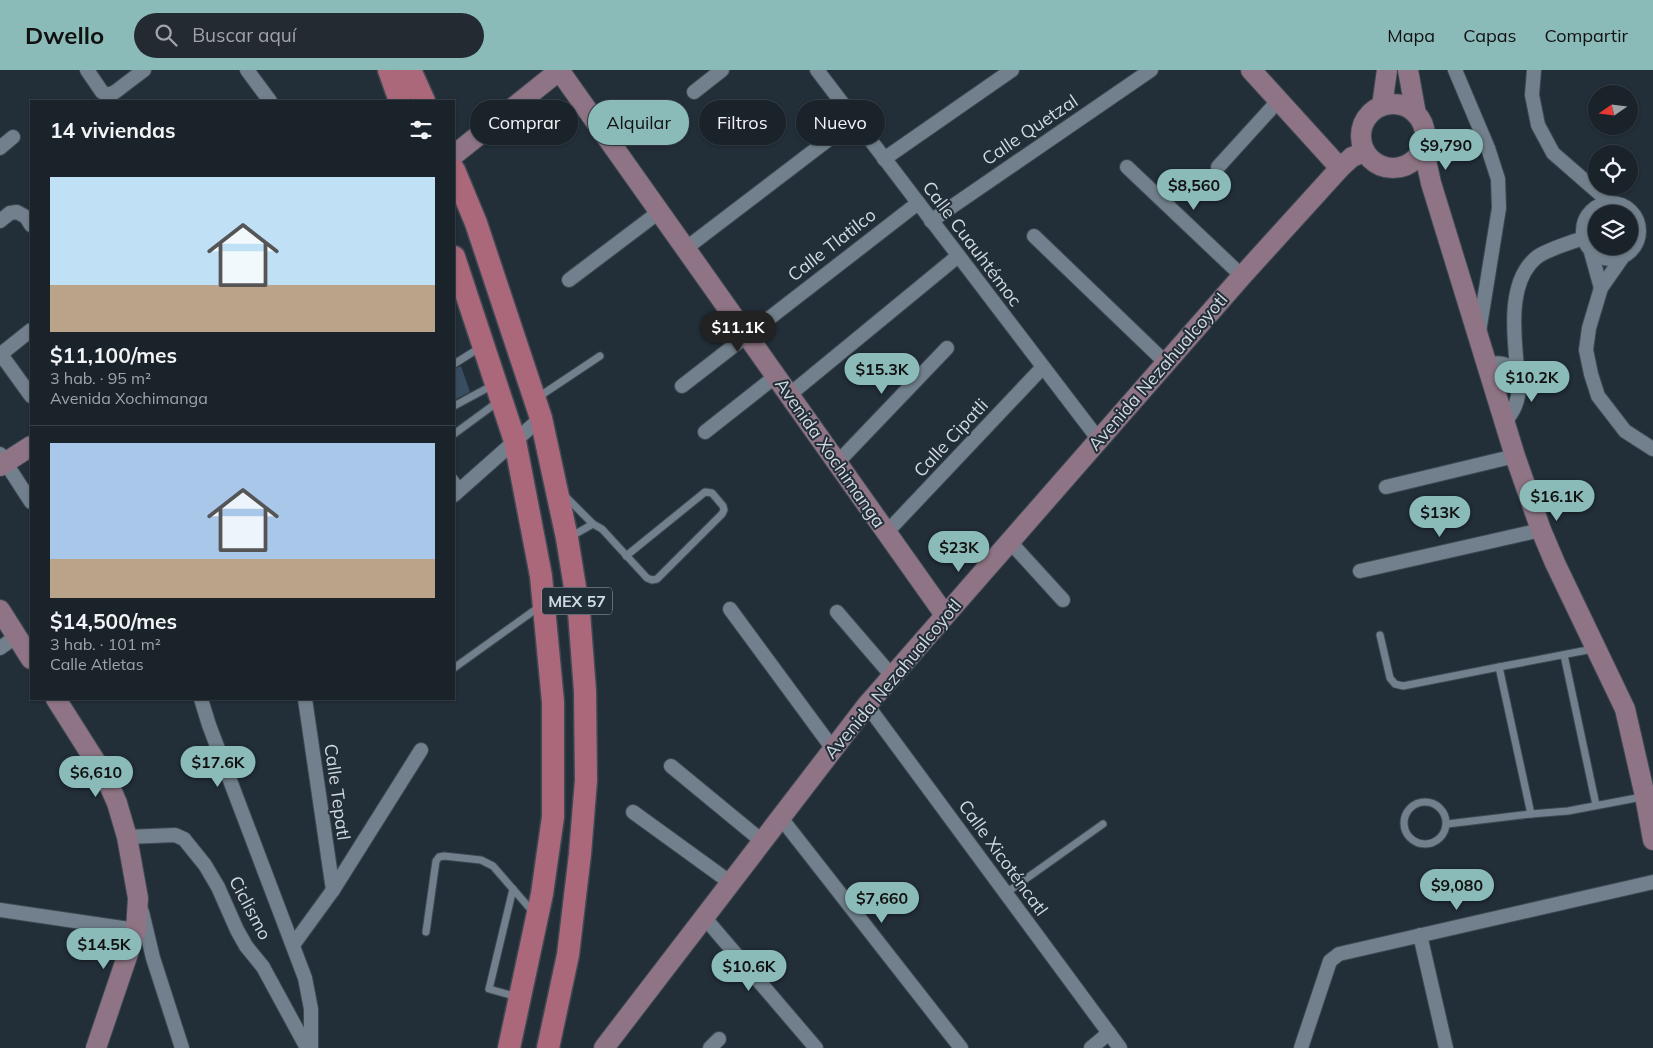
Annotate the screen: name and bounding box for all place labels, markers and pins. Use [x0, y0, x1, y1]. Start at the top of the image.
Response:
pin: $9,790 [1405, 128, 1487, 171]
pin: $8,560 [1153, 168, 1235, 211]
pin: $11.1K [697, 310, 779, 353]
pin: $15.3K [841, 352, 923, 395]
pin: $10.2K [1491, 360, 1573, 403]
pin: $16.1K [1516, 480, 1598, 522]
pin: $13K [1410, 496, 1470, 538]
pin: $23K [929, 530, 989, 573]
pin: $17.6K [177, 746, 259, 788]
pin: $6,610 [55, 756, 137, 798]
pin: $9,080 [1416, 868, 1498, 911]
pin: $7,660 [841, 882, 923, 924]
pin: $14.5K [63, 928, 145, 970]
pin: $10.6K [708, 950, 790, 992]

